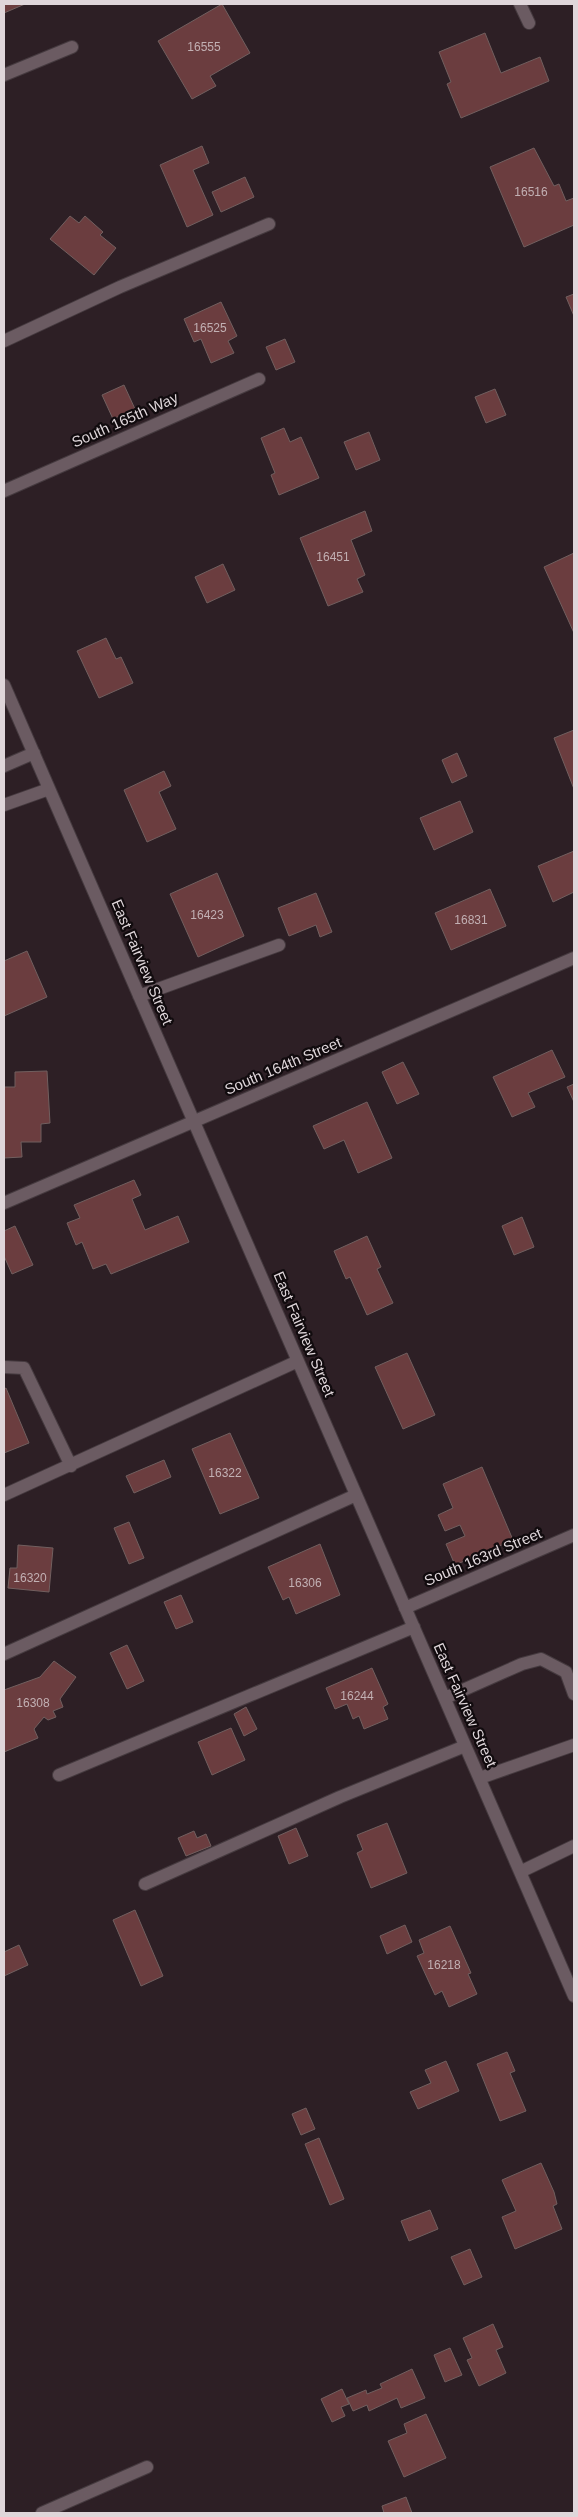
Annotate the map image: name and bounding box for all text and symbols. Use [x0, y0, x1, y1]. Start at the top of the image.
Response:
house number: 16555 [187, 40, 221, 54]
house number: 16516 [514, 185, 548, 199]
house number: 16525 [193, 321, 227, 335]
street label: South 165th Way [69, 388, 181, 451]
house number: 16451 [316, 550, 350, 564]
street label: East Fairview Street [108, 897, 177, 1028]
house number: 16423 [190, 908, 224, 922]
house number: 16831 [454, 913, 488, 927]
street label: South 164th Street [222, 1033, 344, 1098]
street label: East Fairview Street [270, 1269, 339, 1400]
house number: 16322 [208, 1466, 242, 1480]
street label: South 163rd Street [422, 1524, 545, 1589]
house number: 16320 [13, 1571, 47, 1585]
house number: 16306 [288, 1576, 322, 1590]
street label: East Fairview Street [430, 1640, 501, 1770]
house number: 16244 [340, 1689, 374, 1703]
house number: 16308 [16, 1696, 50, 1710]
house number: 16218 [427, 1958, 461, 1972]

